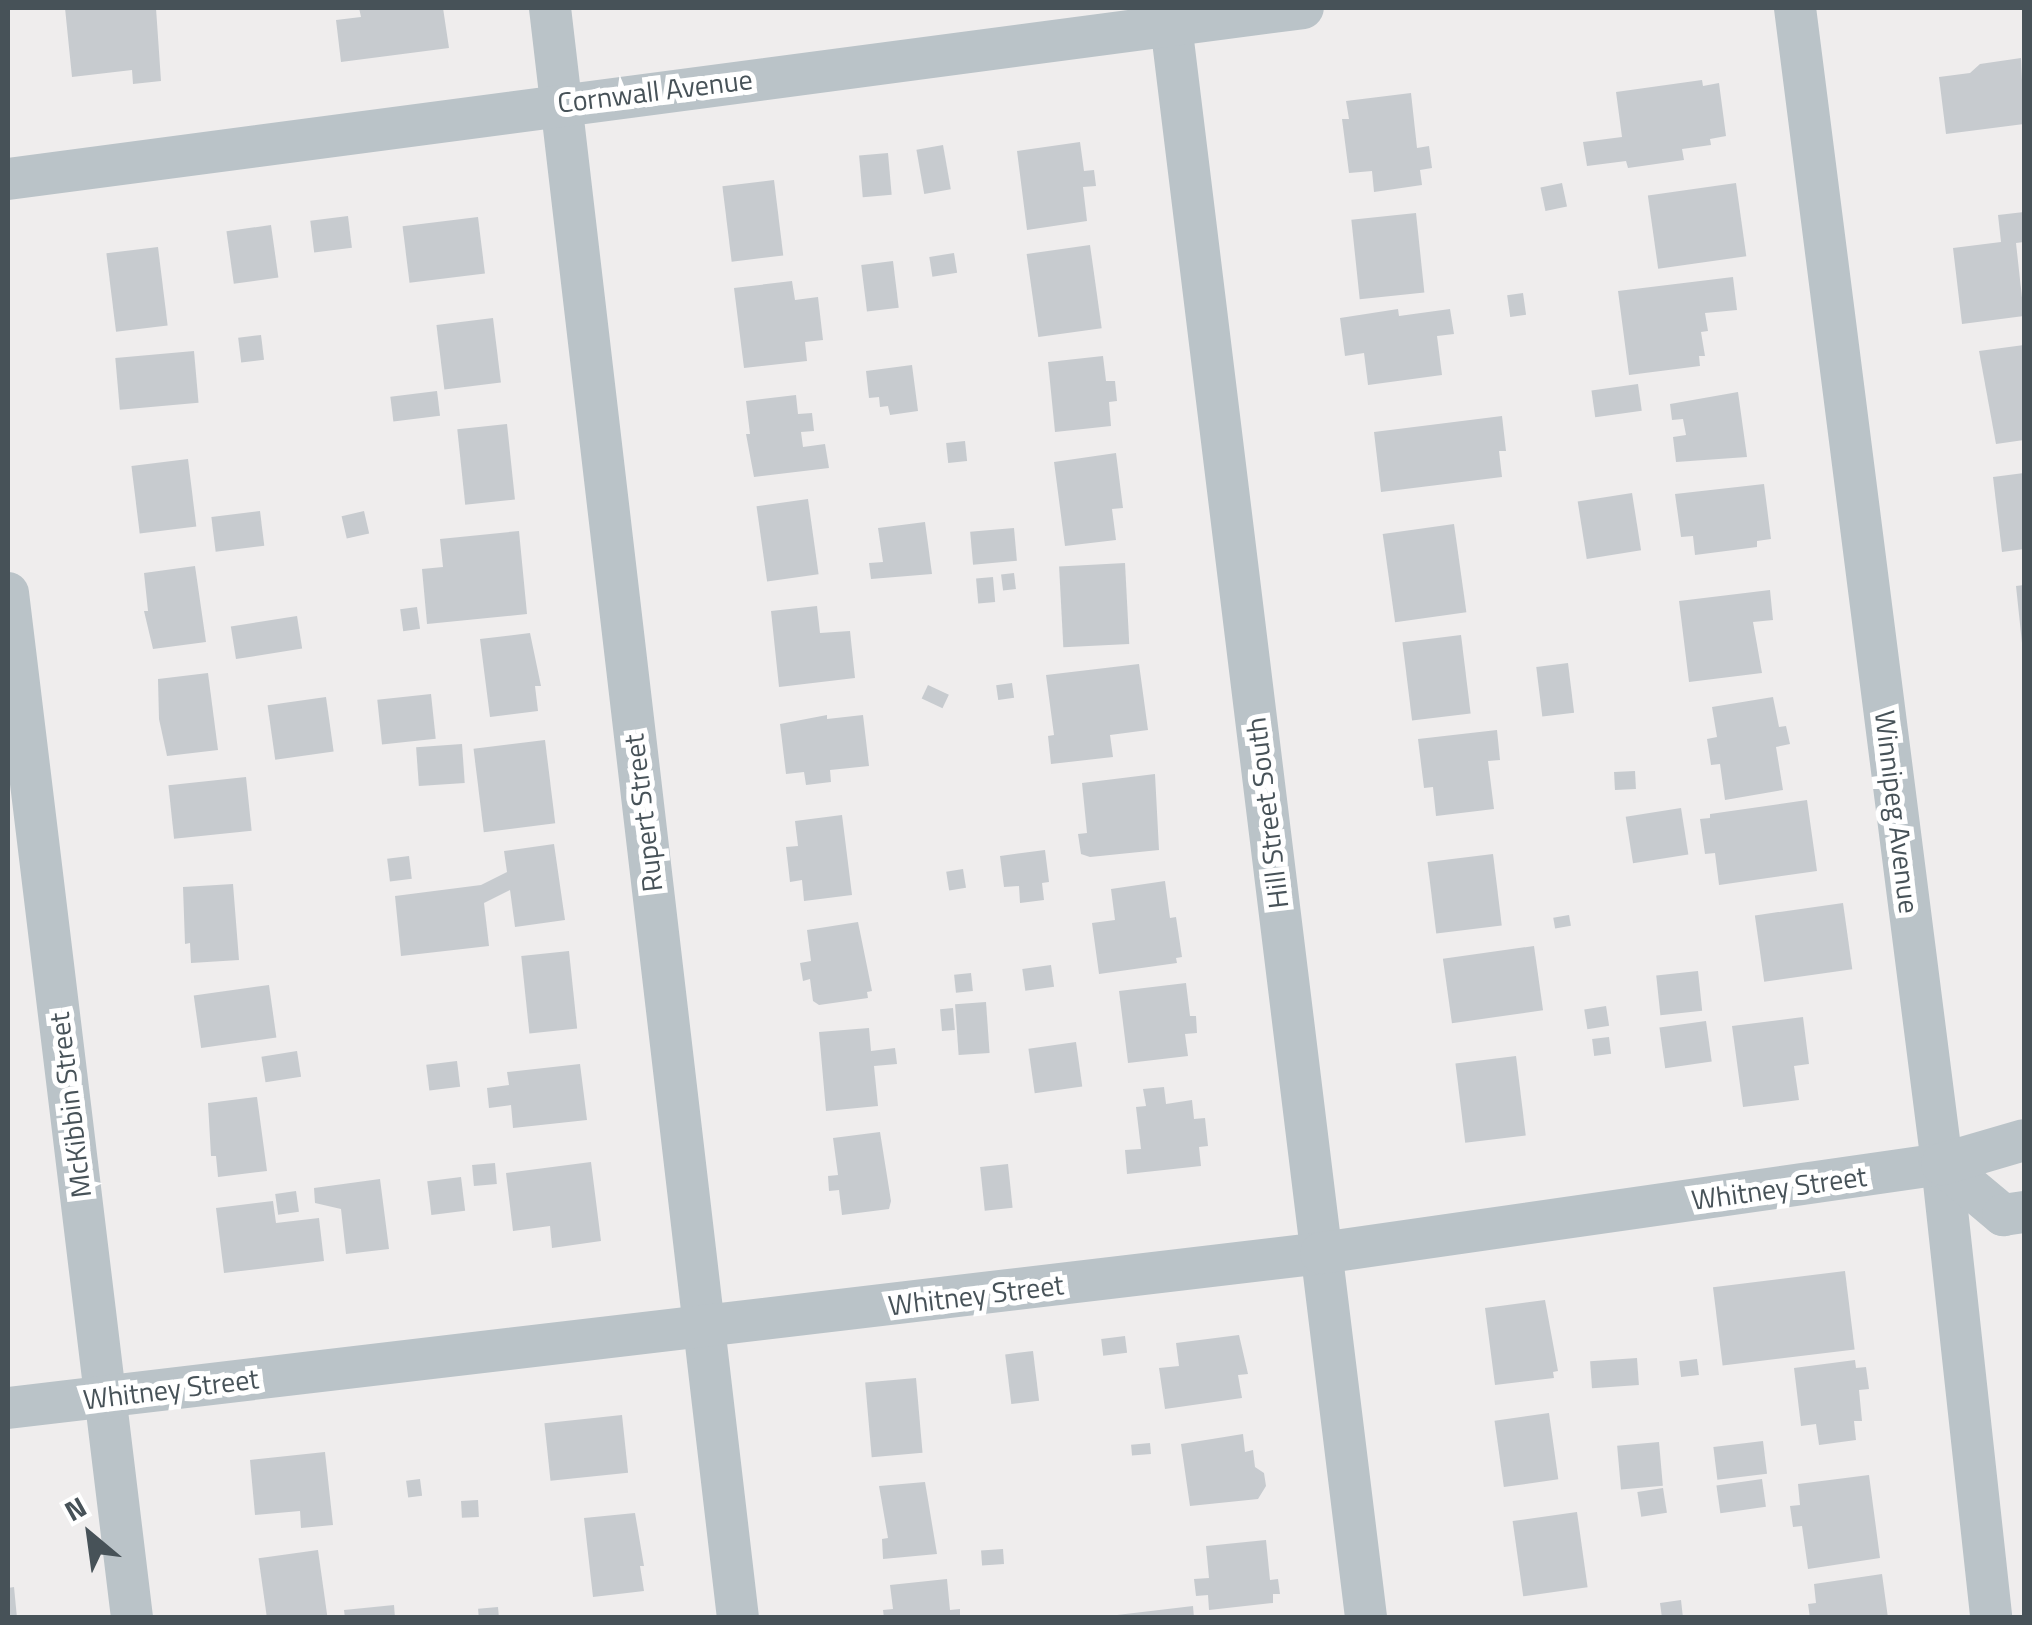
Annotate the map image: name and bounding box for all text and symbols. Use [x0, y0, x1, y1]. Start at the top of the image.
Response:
street label: Cornwall Avenue [556, 62, 754, 120]
street label: Winnipeg Avenue [1868, 709, 1926, 915]
street label: Hill Street South [1239, 716, 1295, 910]
street label: Rupert Street [617, 732, 669, 894]
street label: McKibbin Street [42, 1010, 98, 1200]
street label: Whitney Street [1689, 1159, 1869, 1217]
street label: Whitney Street [886, 1268, 1066, 1322]
street label: Whitney Street [81, 1362, 261, 1416]
north arrow [40, 1485, 140, 1585]
text: N [56, 1485, 94, 1532]

